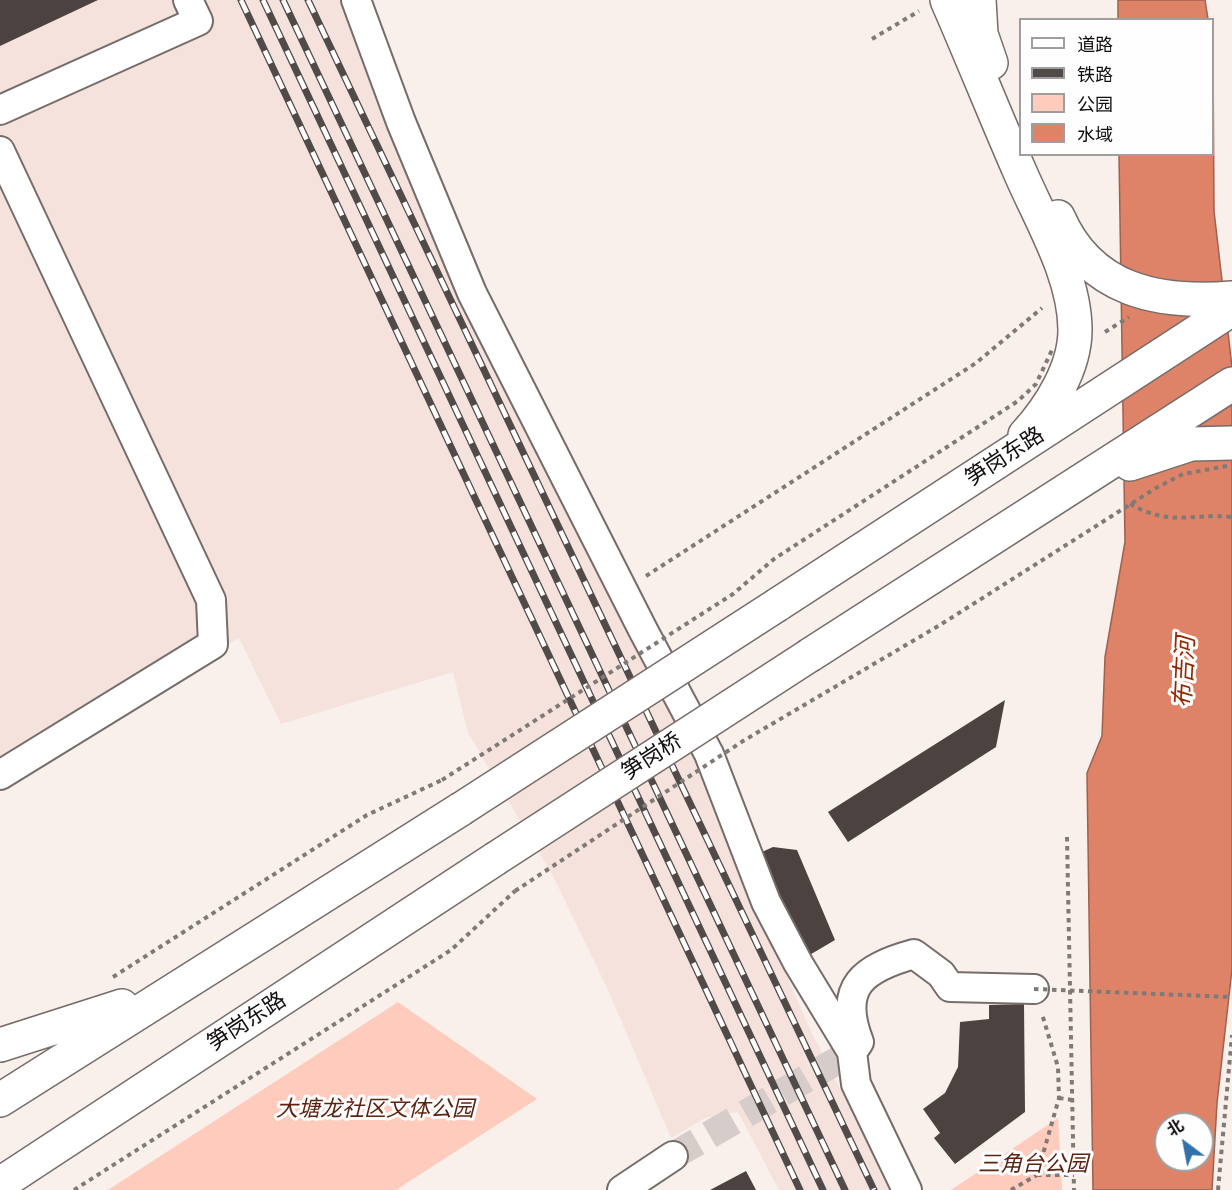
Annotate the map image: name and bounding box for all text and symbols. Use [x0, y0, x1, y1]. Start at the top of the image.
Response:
legend [1019, 18, 1214, 156]
text: 道路 [1077, 34, 1113, 56]
text: 铁路 [1077, 64, 1113, 86]
text: 公园 [1077, 94, 1113, 116]
text: 水域 [1077, 124, 1113, 146]
street label: 笋岗东路 [961, 422, 1049, 492]
water label: 布吉河 [1169, 635, 1201, 709]
street label: 笋岗桥 [617, 728, 687, 786]
street label: 笋岗东路 [203, 987, 291, 1057]
park label: 大塘龙社区文体公园 [276, 1097, 474, 1123]
north arrow [1154, 1112, 1214, 1172]
text: 北 [1163, 1116, 1187, 1140]
park label: 三角台公园 [978, 1152, 1088, 1178]

